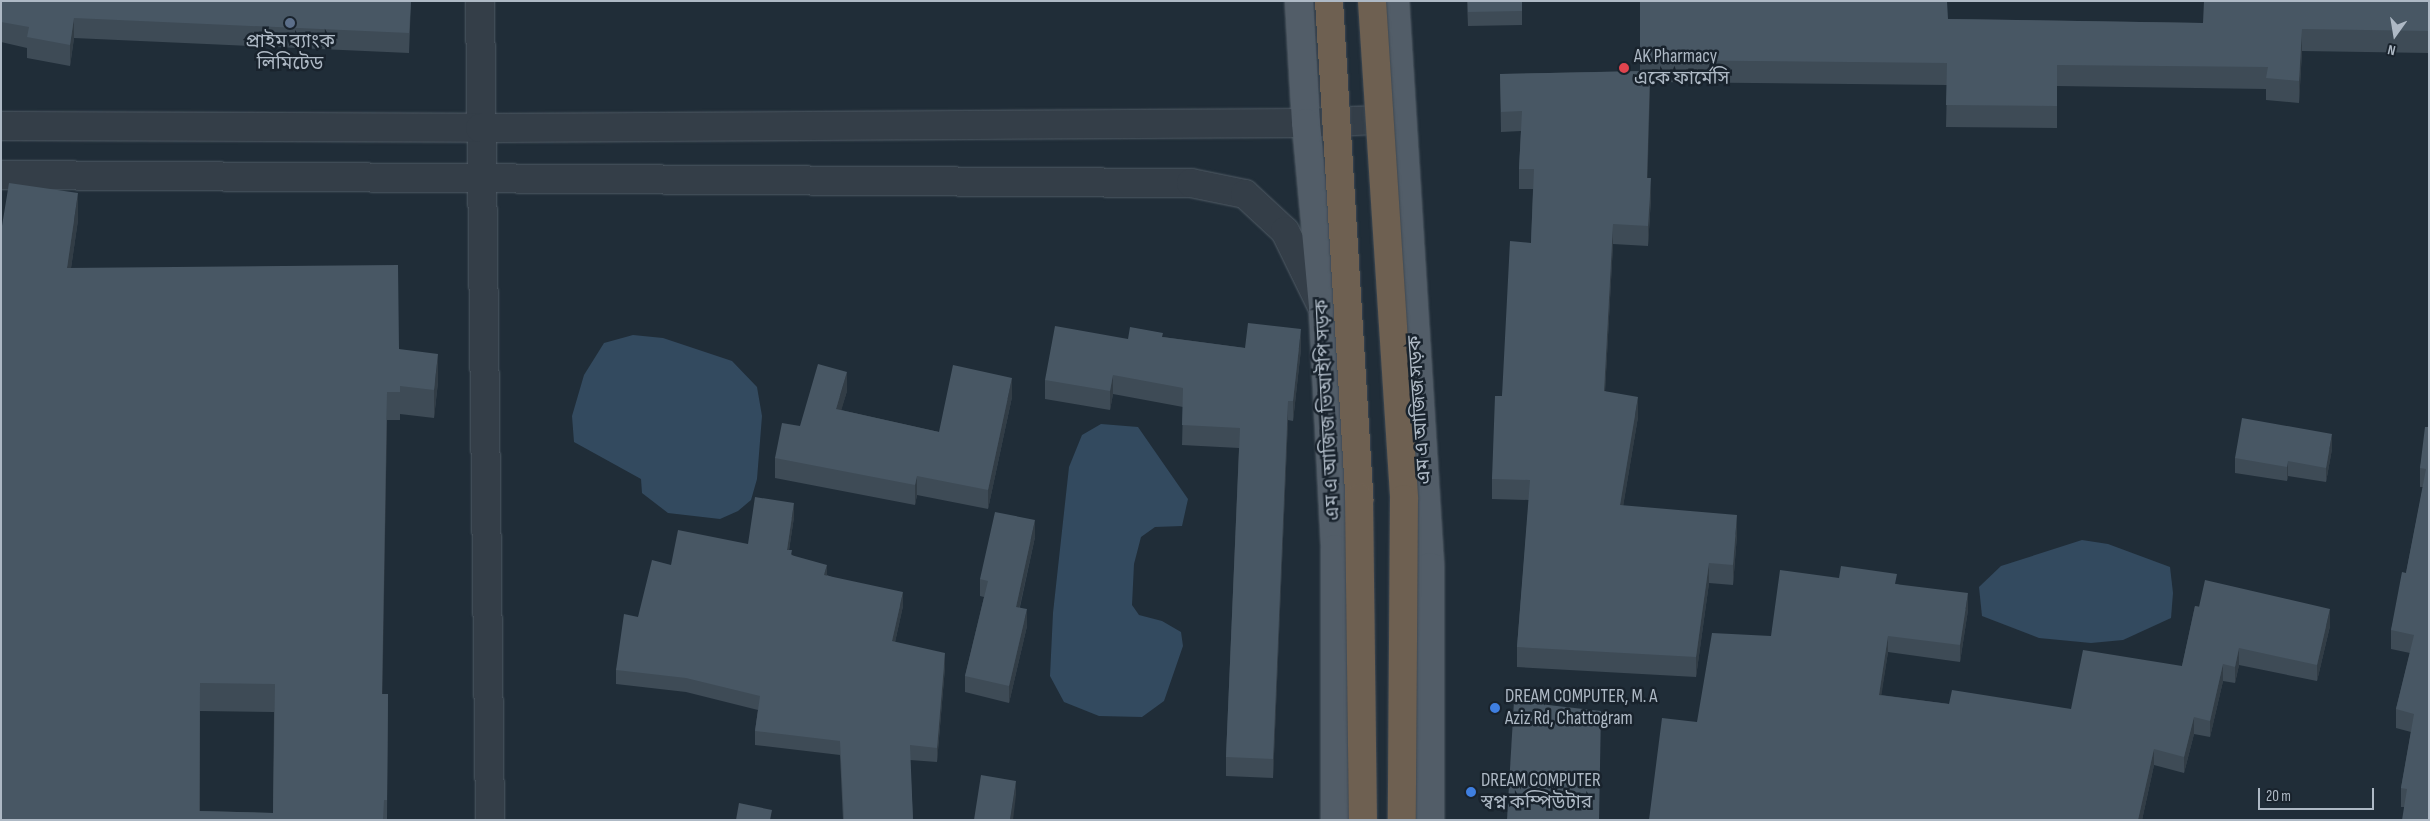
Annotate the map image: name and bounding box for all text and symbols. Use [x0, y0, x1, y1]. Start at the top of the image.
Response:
north arrow [2370, 10, 2420, 60]
marker: প্রাইম ব্যাংক লিমিটেড [284, 17, 296, 29]
place label: প্রাইম ব্যাংক লিমিটেড [245, 31, 335, 75]
text: N [2386, 41, 2397, 59]
place label: AK Pharmacy একে ফার্মেসি [1634, 46, 1729, 90]
marker: AK Pharmacy একে ফার্মেসি [1618, 62, 1630, 74]
street label: এম এ আজিজ ভিআইপি সড়ক [1311, 299, 1345, 521]
street label: এম এ আজিজ সড়ক [1403, 335, 1437, 485]
place label: DREAM COMPUTER, M. A Aziz Rd, Chattogram [1505, 686, 1657, 730]
marker: DREAM COMPUTER, M. A Aziz Rd, Chattogram [1489, 702, 1501, 714]
place label: DREAM COMPUTER স্বপ্ন কম্পিউটার [1481, 770, 1601, 814]
scale bar [2260, 778, 2376, 810]
marker: DREAM COMPUTER স্বপ্ন কম্পিউটার [1465, 786, 1477, 798]
text: 20 m [2266, 787, 2291, 806]

